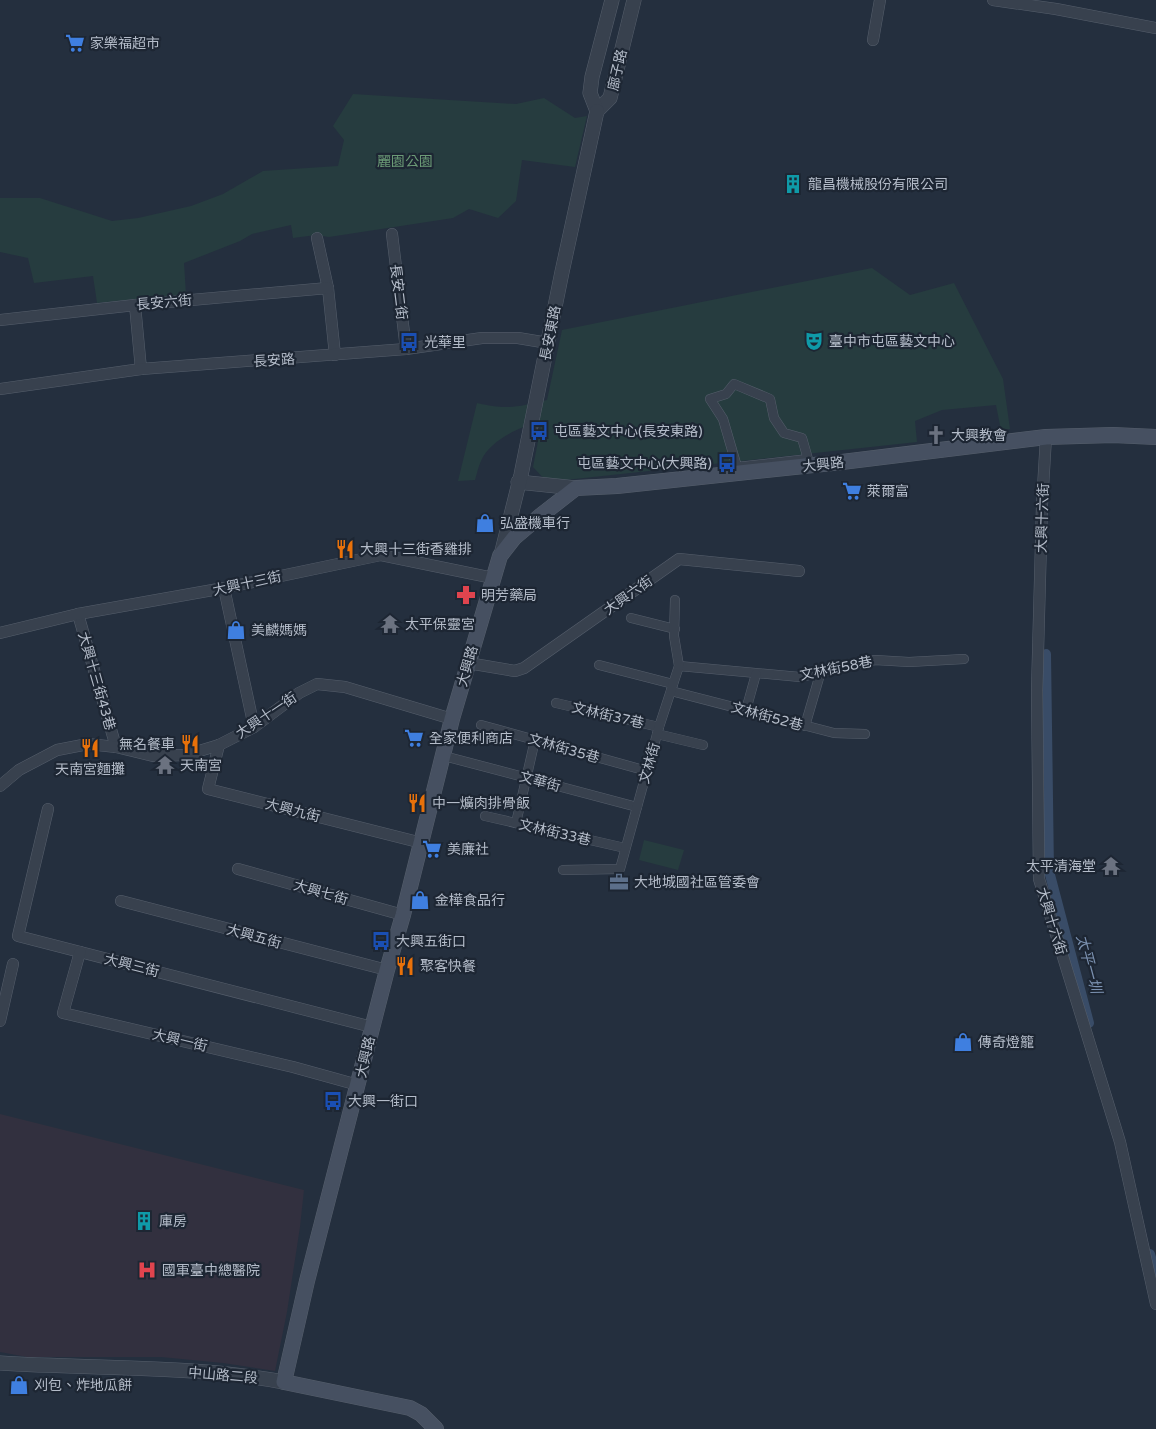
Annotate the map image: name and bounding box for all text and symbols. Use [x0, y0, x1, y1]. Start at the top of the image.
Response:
supermarket icon: 家樂福超市 [64, 32, 86, 54]
place label: 家樂福超市 [90, 35, 160, 52]
street label: 廍子路 [604, 48, 630, 92]
park label: 麗園公園 [377, 153, 433, 170]
building icon: 龍昌機械股份有限公司 [782, 173, 804, 195]
place label: 龍昌機械股份有限公司 [808, 176, 948, 193]
street label: 長安二街 [387, 263, 410, 321]
street label: 長安六街 [135, 292, 193, 313]
street label: 長安東路 [537, 304, 564, 362]
theatre icon: 臺中市屯區藝文中心 [803, 330, 825, 352]
bus stop icon: 光華里 [398, 331, 420, 353]
place label: 臺中市屯區藝文中心 [829, 333, 955, 350]
place label: 光華里 [424, 334, 466, 351]
street label: 長安路 [252, 351, 296, 370]
bus stop icon: 屯區藝文中心(長安東路) [528, 420, 550, 442]
place label: 屯區藝文中心(長安東路) [554, 423, 703, 440]
church icon: 大興教會 [925, 424, 947, 446]
place label: 大興教會 [951, 427, 1007, 444]
bus stop icon: 屯區藝文中心(大興路) [716, 452, 738, 474]
street label: 大興路 [801, 454, 845, 475]
place label: 屯區藝文中心(大興路) [577, 455, 712, 472]
supermarket icon: 萊爾富 [841, 480, 863, 502]
place label: 萊爾富 [867, 483, 909, 500]
street label: 大興十六街 [1033, 483, 1052, 553]
shop icon: 弘盛機車行 [474, 512, 496, 534]
place label: 弘盛機車行 [500, 515, 570, 532]
restaurant icon: 大興十三街香雞排 [334, 538, 356, 560]
place label: 大興十三街香雞排 [360, 541, 472, 558]
street label: 大興十三街 [211, 568, 283, 599]
street label: 大興六街 [600, 572, 656, 618]
pharmacy icon: 明芳藥局 [455, 584, 477, 606]
place label: 明芳藥局 [481, 587, 537, 604]
temple icon: 太平保靈宮 [379, 613, 401, 635]
place label: 太平保靈宮 [405, 616, 475, 633]
shop icon: 美麟媽媽 [225, 619, 247, 641]
place label: 美麟媽媽 [251, 622, 307, 639]
street label: 大興十三街43巷 [74, 630, 119, 732]
street label: 大興路 [454, 644, 481, 689]
street label: 文林街58巷 [798, 653, 874, 684]
street label: 大興十一街 [233, 689, 300, 742]
street label: 文林街37巷 [570, 699, 646, 732]
street label: 文林街52巷 [729, 699, 805, 734]
supermarket icon: 全家便利商店 [403, 727, 425, 749]
place label: 全家便利商店 [429, 730, 513, 747]
street label: 文林街35巷 [526, 730, 602, 767]
restaurant icon: 無名餐車 [179, 733, 201, 755]
place label: 無名餐車 [119, 736, 175, 753]
restaurant icon: 天南宮麵攤 [79, 737, 101, 759]
street label: 文林街 [636, 741, 663, 786]
temple icon: 天南宮 [154, 754, 176, 776]
place label: 天南宮 [180, 757, 222, 774]
place label: 天南宮麵攤 [55, 761, 125, 778]
street label: 文華街 [517, 768, 562, 795]
restaurant icon: 中一爌肉排骨飯 [406, 792, 428, 814]
street label: 大興九街 [264, 795, 322, 826]
place label: 中一爌肉排骨飯 [432, 795, 530, 812]
street label: 文林街33巷 [517, 816, 593, 849]
supermarket icon: 美廉社 [421, 838, 443, 860]
place label: 美廉社 [447, 841, 489, 858]
temple icon: 太平清海堂 [1100, 855, 1122, 877]
place label: 太平清海堂 [1026, 858, 1096, 875]
office icon: 大地城國社區管委會 [608, 871, 630, 893]
place label: 大地城國社區管委會 [634, 874, 760, 891]
street label: 大興七街 [292, 877, 350, 908]
street label: 大興十六街 [1033, 885, 1070, 957]
shop icon: 金樺食品行 [409, 889, 431, 911]
place label: 金樺食品行 [435, 892, 505, 909]
street label: 大興五街 [225, 921, 283, 952]
bus stop icon: 大興五街口 [370, 930, 392, 952]
place label: 大興五街口 [396, 933, 466, 950]
water label: 太平一圳 [1073, 933, 1106, 997]
street label: 大興三街 [103, 950, 161, 981]
restaurant icon: 聚客快餐 [394, 955, 416, 977]
place label: 聚客快餐 [420, 958, 476, 975]
street label: 大興一街 [151, 1026, 209, 1055]
shop icon: 傳奇燈籠 [952, 1031, 974, 1053]
place label: 傳奇燈籠 [978, 1034, 1034, 1051]
street label: 大興路 [352, 1035, 378, 1079]
bus stop icon: 大興一街口 [322, 1090, 344, 1112]
place label: 大興一街口 [348, 1093, 418, 1110]
building icon: 庫房 [133, 1210, 155, 1232]
place label: 庫房 [159, 1213, 187, 1230]
hospital icon: 國軍臺中總醫院 [136, 1259, 158, 1281]
place label: 國軍臺中總醫院 [162, 1262, 260, 1279]
street label: 中山路二段 [187, 1364, 259, 1387]
shop icon: 刈包、炸地瓜餅 [8, 1374, 30, 1396]
place label: 刈包、炸地瓜餅 [34, 1377, 132, 1394]

